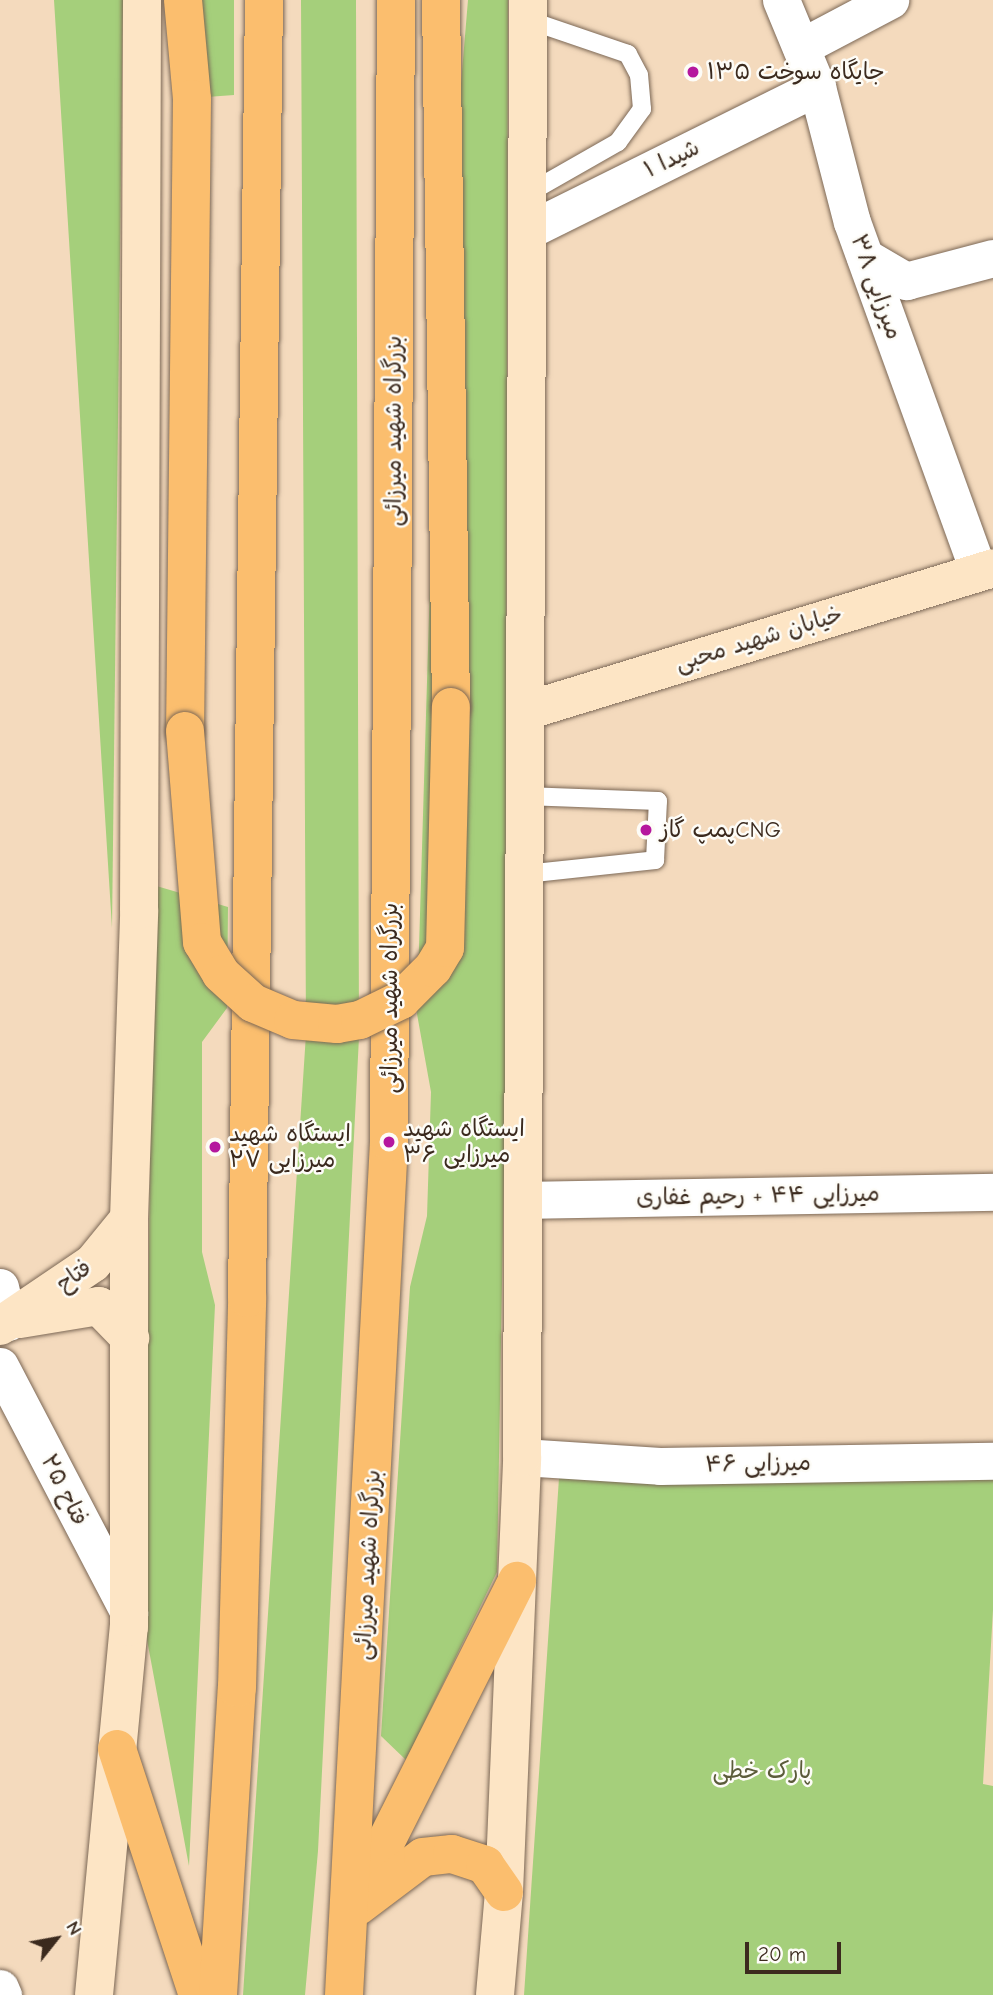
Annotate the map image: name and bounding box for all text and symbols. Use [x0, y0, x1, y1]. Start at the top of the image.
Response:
place label: جایگاه سوخت ۱۳۵ [707, 58, 885, 86]
marker: جایگاه سوخت ۱۳۵ [685, 64, 701, 80]
street label: شیدا ۱ [640, 134, 704, 184]
street label: میرزایی ۳۸ [844, 231, 908, 343]
street label: بزرگراه شهید میرزائی [380, 336, 408, 526]
street label: خیابان شهید محبی [672, 600, 846, 678]
place label: پمپ گازCNG [660, 816, 781, 844]
marker: پمپ گازCNG [638, 822, 654, 838]
street label: بزرگراه شهید میرزائی [376, 903, 404, 1093]
place label: ایستگاه شهید میرزایی ۳۶ [403, 1115, 525, 1169]
place label: ایستگاه شهید میرزایی ۲۷ [229, 1120, 351, 1174]
marker: ایستگاه شهید میرزایی ۳۶ [381, 1134, 397, 1150]
marker: ایستگاه شهید میرزایی ۲۷ [207, 1139, 223, 1155]
street label: میرزایی ۴۴ + رحیم غفاری [636, 1180, 880, 1212]
street label: فتاح [51, 1254, 97, 1298]
street label: میرزایی ۴۶ [705, 1449, 811, 1479]
street label: فتاح ۲۵ [34, 1450, 94, 1530]
street label: بزرگراه شهید میرزائی [349, 1469, 387, 1661]
park label: پارک خطی [713, 1757, 811, 1785]
north arrow [21, 1904, 91, 1974]
text: N [61, 1917, 87, 1939]
scale bar [748, 1928, 844, 1972]
text: 20 m [758, 1942, 806, 1966]

